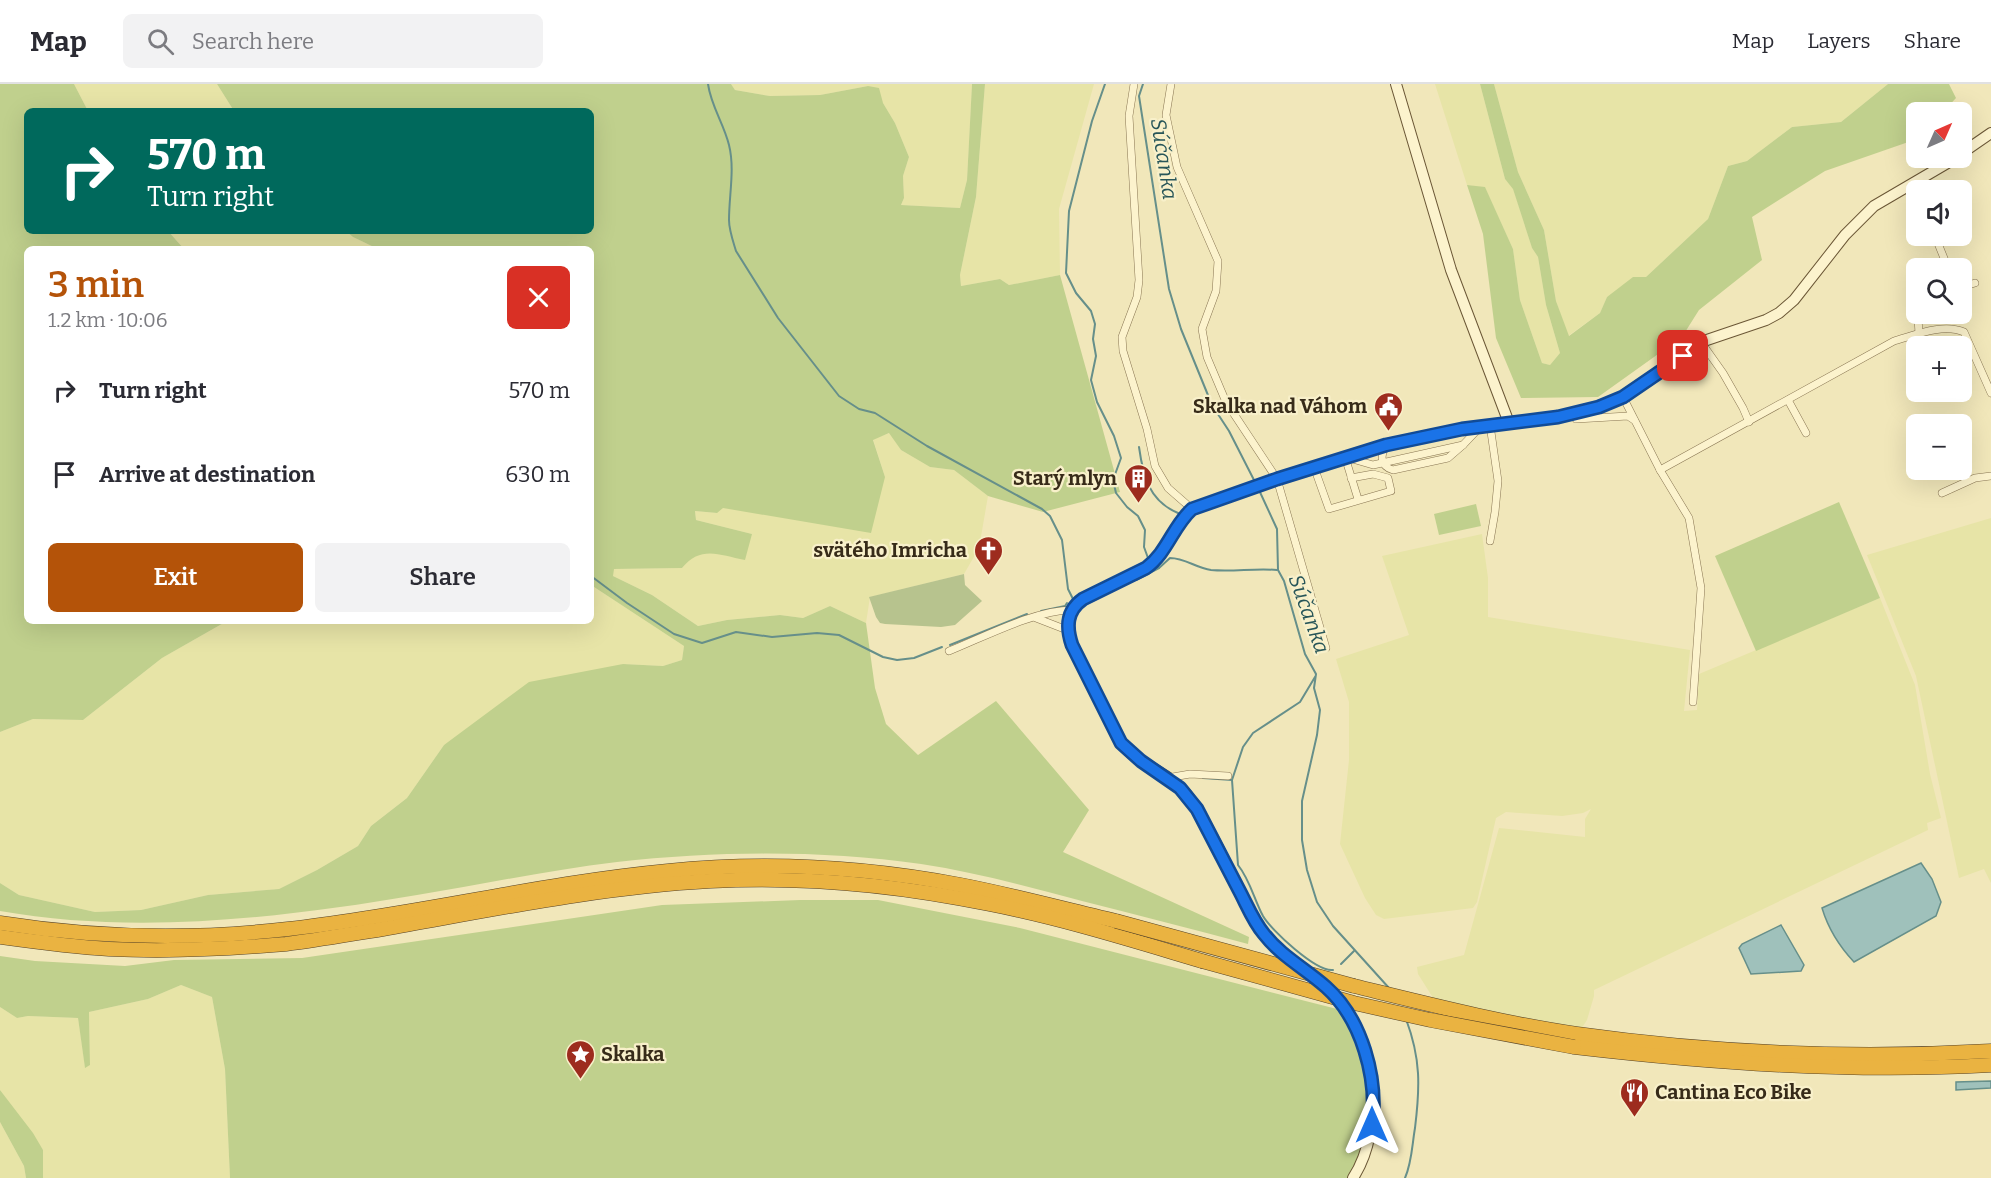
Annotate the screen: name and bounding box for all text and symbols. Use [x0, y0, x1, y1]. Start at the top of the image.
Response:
search box [123, 14, 543, 68]
text: Map [30, 25, 87, 58]
icon: search [144, 25, 177, 58]
text: Search here [192, 28, 314, 55]
text: Map [1732, 28, 1774, 54]
text: Layers [1807, 28, 1871, 54]
text: Share [1904, 28, 1961, 54]
north arrow [1906, 102, 1972, 168]
map controls [1906, 102, 1972, 480]
water label: Súčanka [1145, 116, 1183, 202]
text: 570 m [147, 130, 265, 180]
icon: right [48, 132, 126, 210]
button: sound [1906, 180, 1972, 246]
text: Turn right [147, 181, 274, 213]
button: search [1906, 258, 1972, 324]
text: 3 min [48, 263, 144, 307]
button: close [507, 266, 570, 329]
text: 1.2 km · 10:06 [48, 308, 167, 332]
pin [1657, 330, 1708, 381]
button: + [1906, 336, 1972, 402]
icon: arrive [1666, 339, 1699, 372]
icon: right [48, 374, 81, 407]
text: Turn right [99, 377, 207, 404]
text: 570 m [509, 377, 570, 404]
public building icon: Skalka nad Váhom [1372, 390, 1404, 432]
place label: Skalka nad Váhom [1193, 394, 1367, 418]
button: − [1906, 414, 1972, 480]
icon: arrive [48, 458, 81, 491]
text: Arrive at destination [99, 461, 315, 488]
text: 630 m [505, 461, 570, 488]
building icon: Starý mlyn [1122, 462, 1154, 504]
place label: Starý mlyn [1013, 466, 1117, 490]
church icon: svätého Imricha [972, 534, 1004, 576]
place label: svätého Imricha [813, 538, 967, 562]
button: Exit [48, 543, 303, 612]
button: Share [315, 543, 570, 612]
water label: Súčanka [1283, 571, 1335, 657]
place icon: Skalka [564, 1038, 596, 1080]
place label: Skalka [601, 1042, 665, 1066]
restaurant icon: Cantina Eco Bike [1618, 1076, 1650, 1118]
place label: Cantina Eco Bike [1655, 1080, 1812, 1104]
position arrow [1340, 1093, 1404, 1157]

